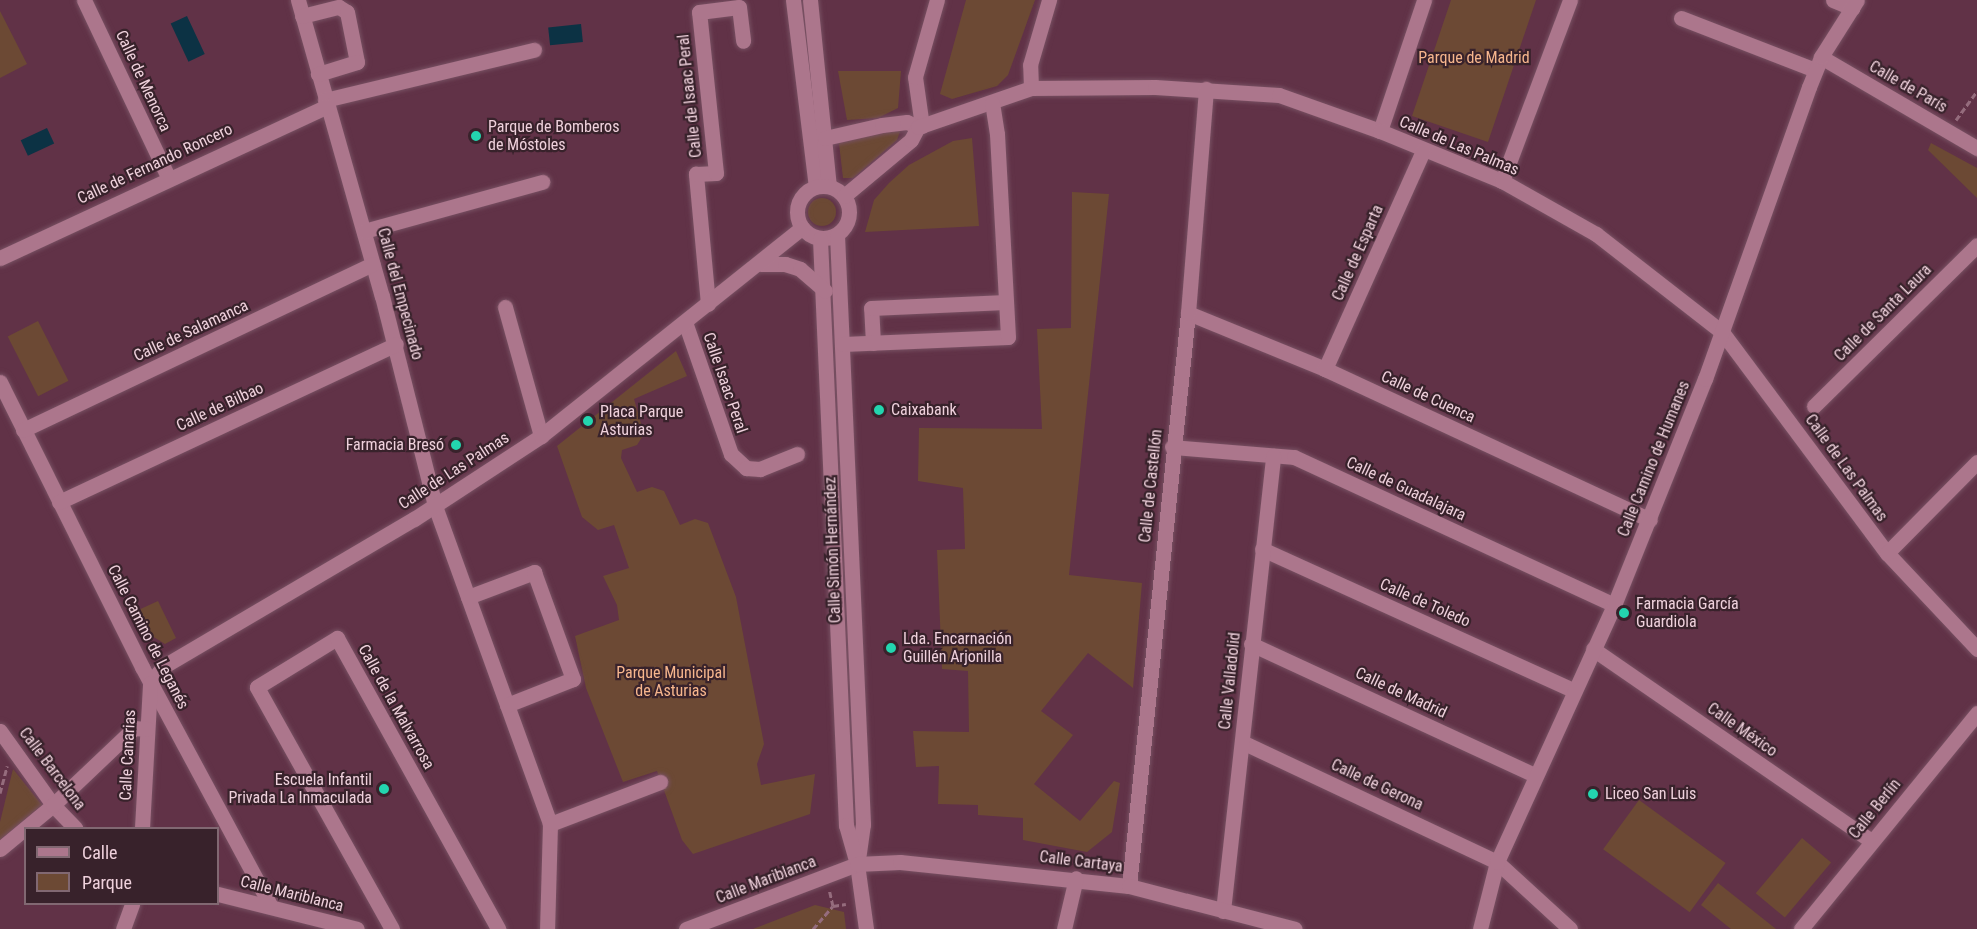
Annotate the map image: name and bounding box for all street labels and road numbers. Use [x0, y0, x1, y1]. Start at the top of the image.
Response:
street label: Calle de Menorca [111, 27, 175, 135]
street label: Calle de Isaac Peral [674, 33, 706, 159]
street label: Calle de París [1866, 57, 1950, 117]
street label: Calle de Las Palmas [1396, 112, 1522, 180]
street label: Calle de Fernando Roncero [74, 120, 236, 208]
street label: Calle de Esparta [1328, 202, 1388, 304]
street label: Calle del Empecinado [373, 226, 427, 362]
street label: Calle de Santa Laura [1830, 260, 1936, 366]
street label: Calle de Salamanca [131, 296, 251, 366]
street label: Calle Isaac Peral [699, 330, 751, 436]
street label: Calle de Cuenca [1378, 367, 1478, 427]
street label: Calle de Bilbao [173, 378, 267, 436]
street label: Calle Camino de Humanes [1614, 378, 1694, 540]
street label: Calle de Las Palmas [1801, 411, 1891, 525]
street label: Calle de Las Palmas [395, 428, 513, 514]
street label: Calle de Castellón [1136, 428, 1166, 544]
street label: Calle de Guadalajara [1343, 453, 1469, 525]
street label: Calle Simón Hernández [821, 476, 845, 624]
street label: Calle Camino de Leganés [103, 562, 193, 712]
street label: Calle de Toledo [1377, 574, 1473, 632]
street label: Calle Valladolid [1215, 631, 1245, 731]
street label: Calle de la Malvarrosa [354, 641, 438, 773]
street label: Calle de Madrid [1352, 663, 1450, 723]
street label: Calle México [1703, 699, 1781, 761]
street label: Calle Canarias [116, 709, 140, 801]
street label: Calle Barcelona [15, 724, 89, 814]
street label: Calle de Gerona [1328, 755, 1426, 815]
street label: Calle Berlín [1845, 775, 1905, 843]
street label: Calle Cartaya [1038, 847, 1124, 877]
street label: Calle Mariblanca [713, 852, 819, 908]
street label: Calle Mariblanca [238, 872, 346, 916]

